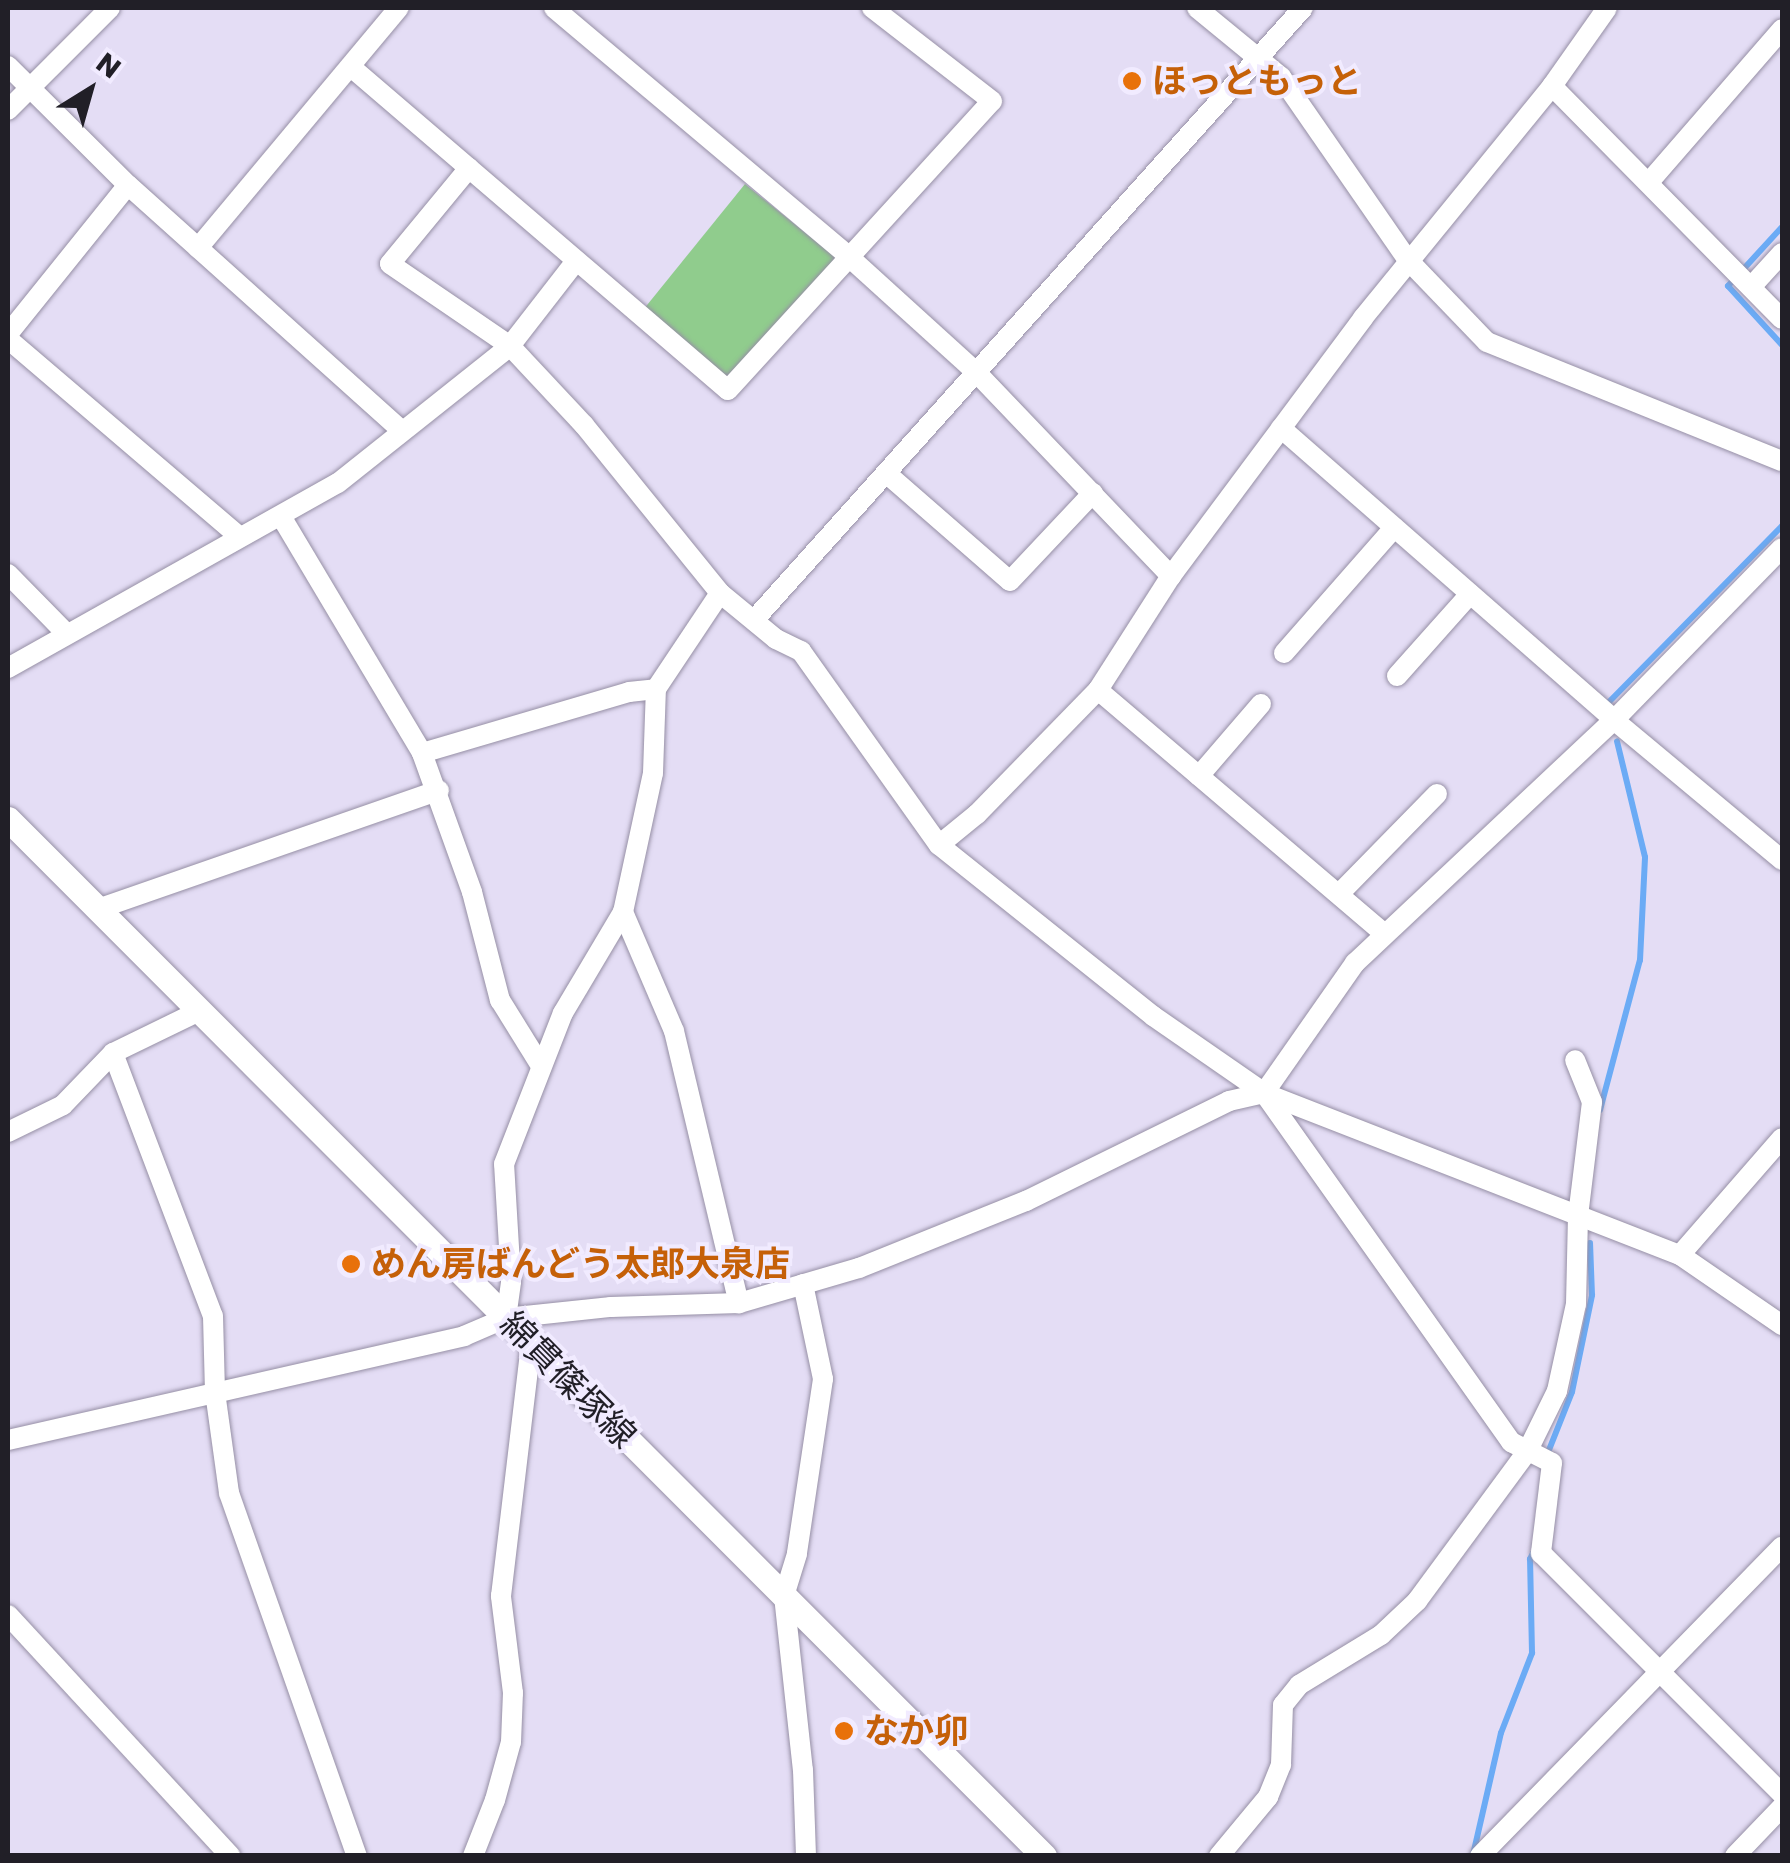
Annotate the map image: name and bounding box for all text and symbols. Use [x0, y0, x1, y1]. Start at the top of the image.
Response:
north arrow [40, 40, 140, 140]
text: N [88, 44, 129, 88]
place label: ほっともっと [1152, 60, 1362, 102]
marker: ほっともっと [1121, 70, 1143, 92]
place label: めん房ばんどう太郎大泉店 [371, 1243, 791, 1285]
marker: めん房ばんどう太郎大泉店 [340, 1253, 362, 1275]
street label: 綿貫篠塚線 [491, 1303, 645, 1457]
place label: なか卯 [864, 1710, 969, 1752]
marker: なか卯 [833, 1720, 855, 1742]

